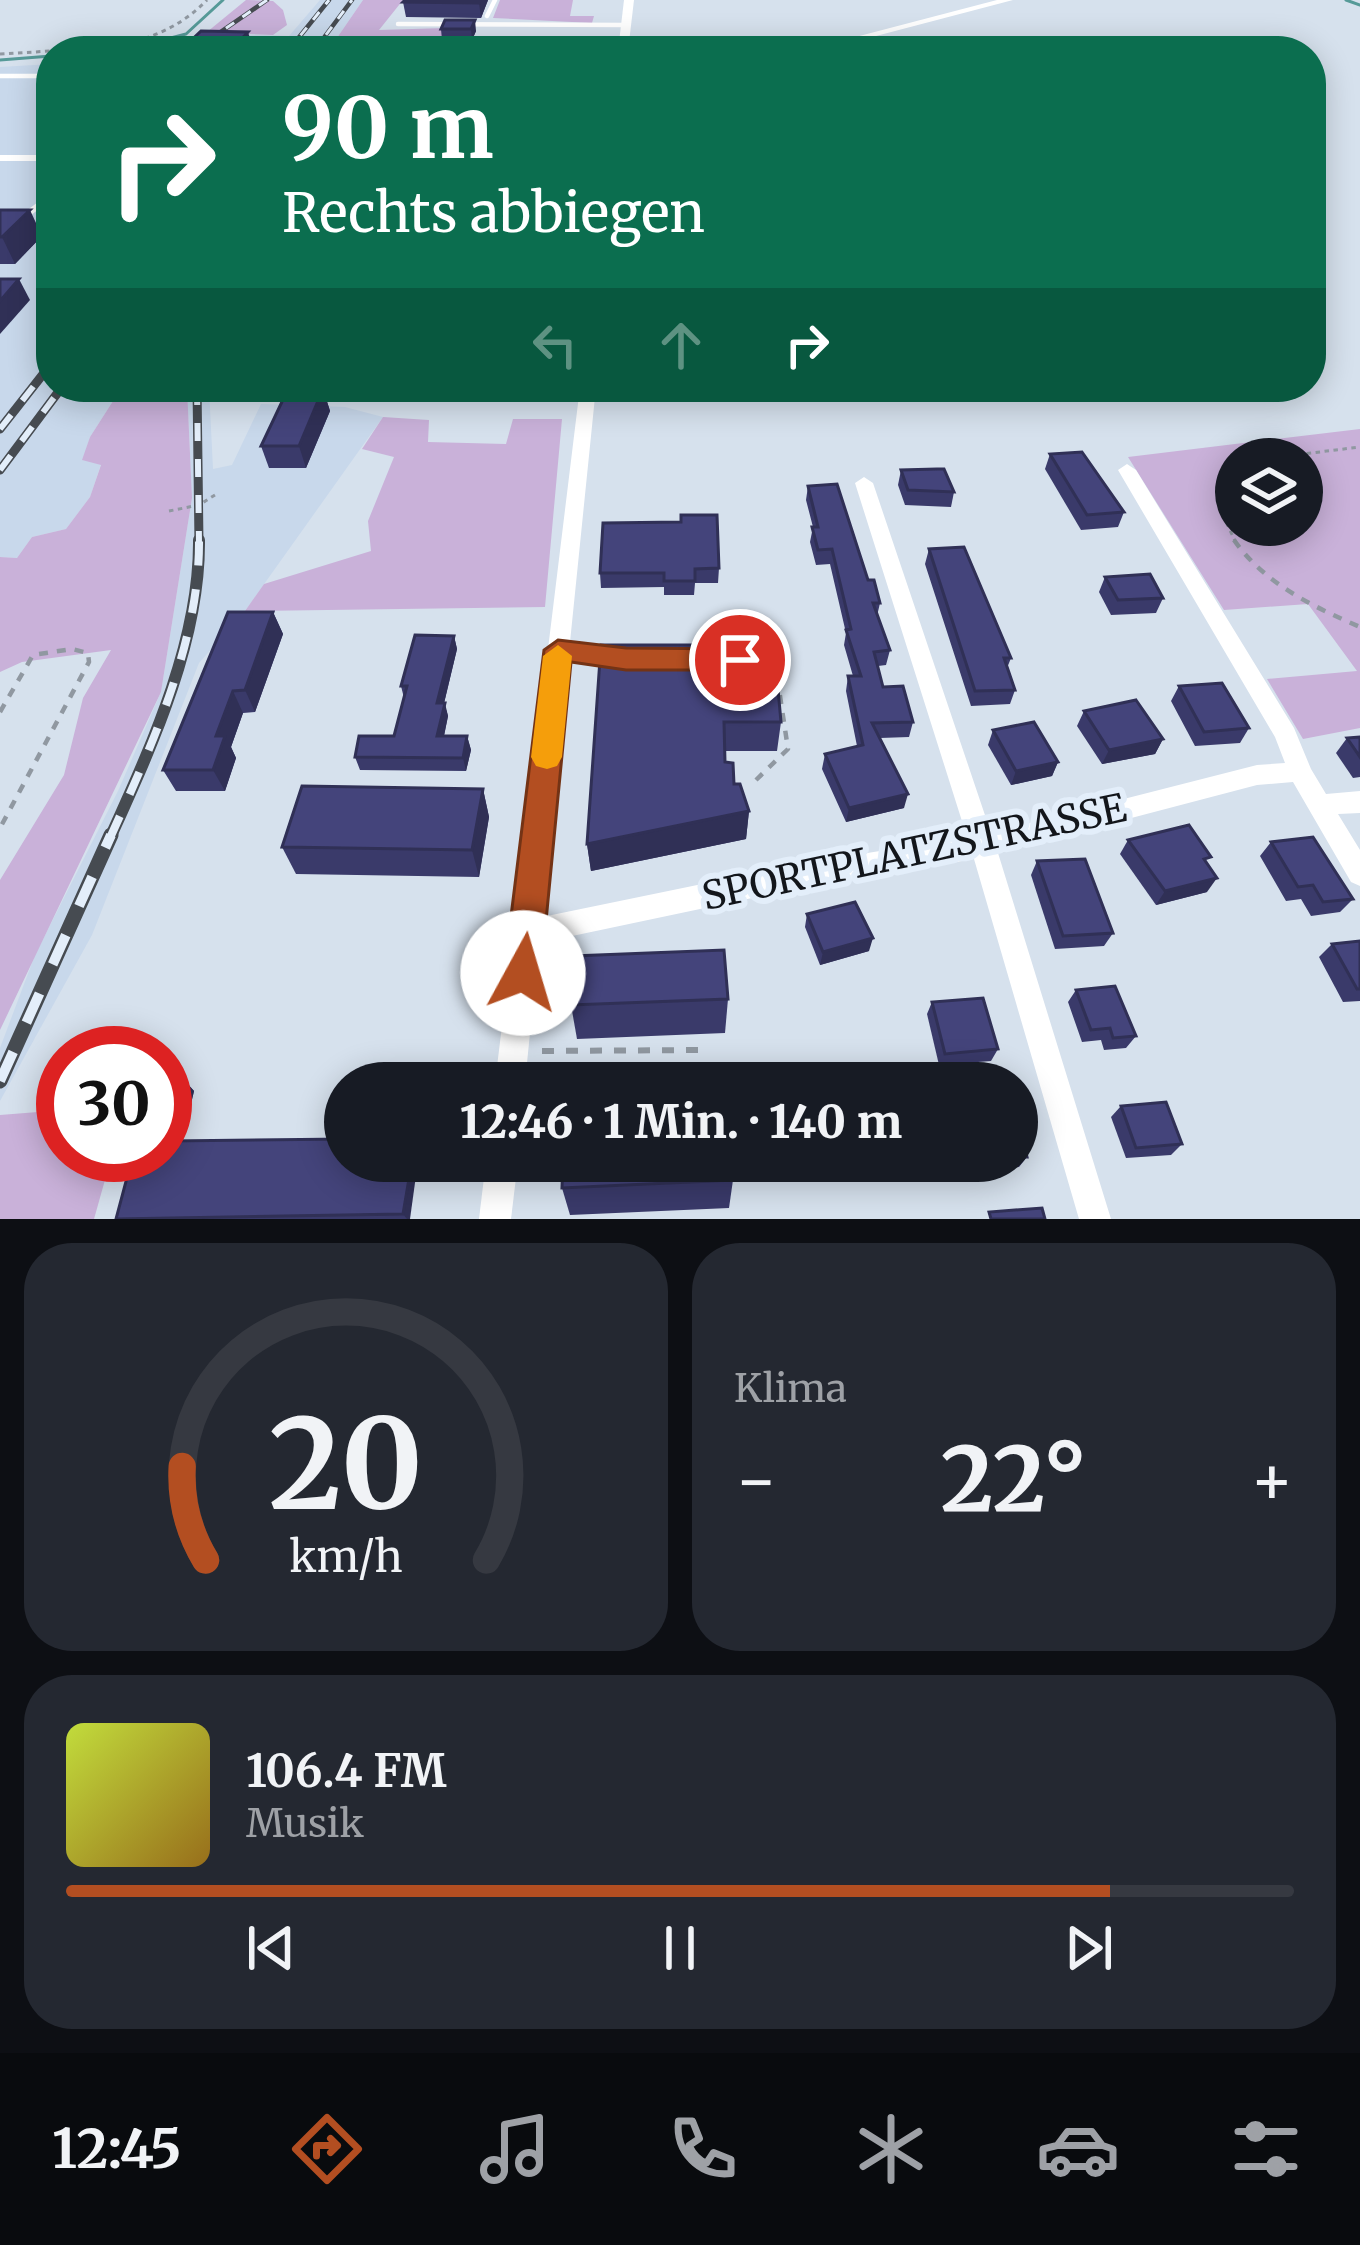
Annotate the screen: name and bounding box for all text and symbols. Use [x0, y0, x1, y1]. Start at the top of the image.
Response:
text: 90 m [282, 75, 494, 181]
icon: right [84, 84, 240, 240]
text: Rechts abbiegen [282, 179, 705, 247]
icon: left [522, 312, 588, 378]
icon: ahead [648, 312, 714, 378]
icon: right [774, 312, 840, 378]
map controls [1215, 438, 1323, 546]
button: layers [1215, 438, 1323, 546]
pin [689, 609, 791, 711]
icon: arrive [707, 627, 773, 693]
street label: SPORTPLATZSTRASSE [697, 783, 1131, 921]
position arrow [460, 910, 586, 1036]
speed limit sign: 30 [36, 1026, 192, 1182]
text: 12:46 · 1 Min. · 140 m [460, 1094, 902, 1150]
text: Klima [734, 1364, 847, 1413]
text: 20 [269, 1386, 423, 1543]
text: 22° [941, 1423, 1087, 1537]
text: − [734, 1439, 778, 1522]
text: + [1250, 1439, 1294, 1522]
text: km/h [289, 1530, 403, 1584]
text: 106.4 FM [246, 1743, 446, 1799]
text: Musik [246, 1799, 364, 1848]
icon: previous [238, 1915, 304, 1981]
icon: pause [647, 1915, 713, 1981]
icon: next [1056, 1915, 1122, 1981]
icon: directions [285, 2107, 369, 2191]
icon: music [473, 2107, 557, 2191]
icon: phone [661, 2107, 745, 2191]
icon: climate [849, 2107, 933, 2191]
icon: car [1036, 2107, 1120, 2191]
icon: filters [1224, 2107, 1308, 2191]
text: 12:45 [52, 2115, 182, 2183]

